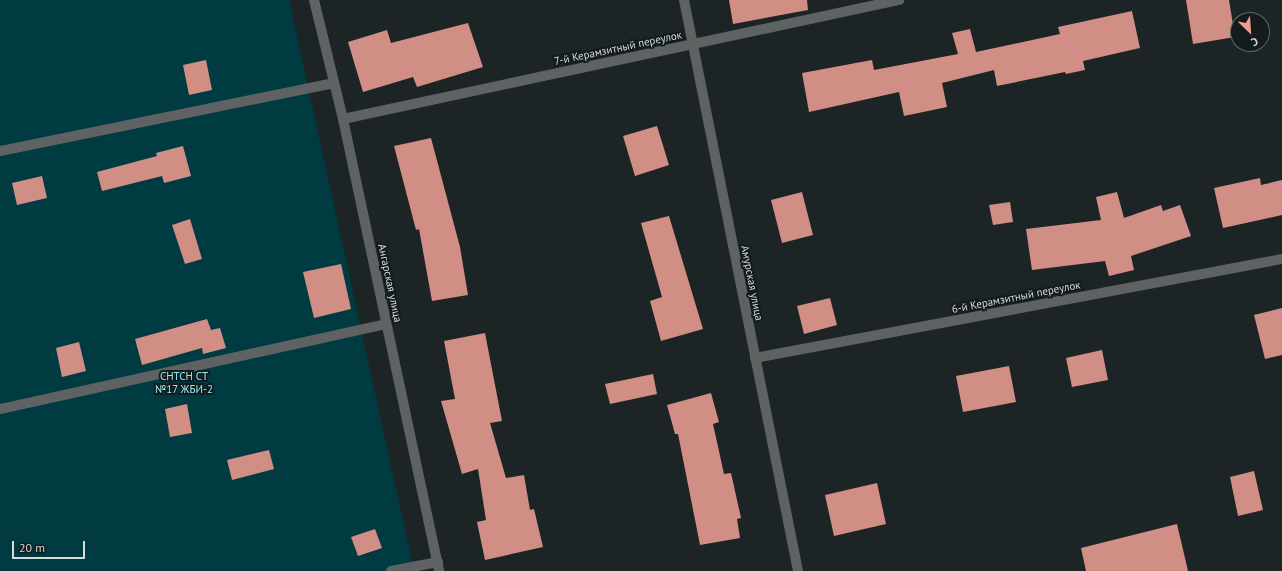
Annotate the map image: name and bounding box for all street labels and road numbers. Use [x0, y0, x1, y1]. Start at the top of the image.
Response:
street label: 7-й Керамзитный переулок [553, 28, 683, 68]
street label: Ангарская улица [375, 243, 405, 323]
street label: Амурская улица [738, 244, 766, 322]
street label: 6-й Керамзитный переулок [951, 278, 1081, 316]

